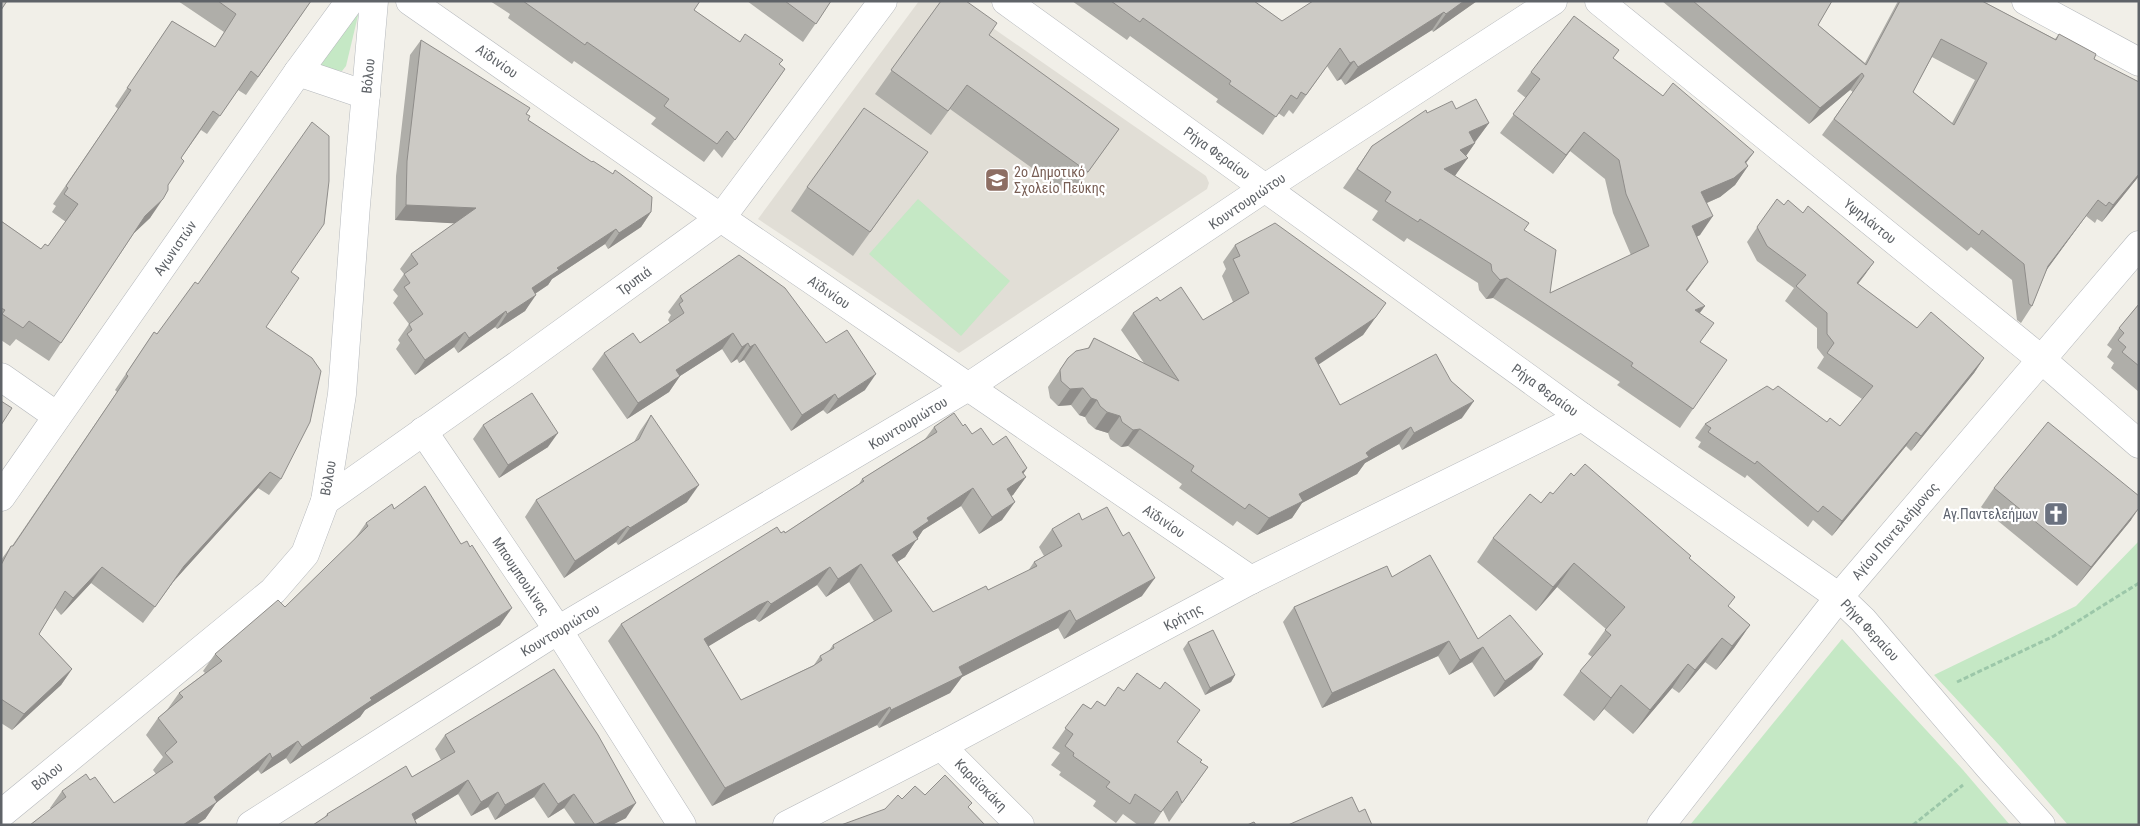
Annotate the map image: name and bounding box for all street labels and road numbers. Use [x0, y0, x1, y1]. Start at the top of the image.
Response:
street label: Αϊδινίου [473, 41, 521, 81]
street label: Βόλου [358, 57, 378, 94]
street label: Ρήγα Φεραίου [1181, 124, 1254, 183]
street label: Κουντουριώτου [1206, 169, 1288, 232]
street label: Υψηλάντου [1840, 195, 1900, 248]
street label: Αγωνιστών [150, 217, 200, 279]
street label: Τρυπιά [614, 263, 654, 299]
street label: Αϊδινίου [805, 272, 853, 312]
street label: Ρήγα Φεραίου [1509, 361, 1582, 420]
street label: Κουντουριώτου [866, 393, 950, 453]
street label: Βόλου [317, 459, 339, 497]
street label: Αγίου Παντελεήμονος [1848, 479, 1942, 583]
street label: Αϊδινίου [1140, 501, 1188, 541]
street label: Μπουμπουλίνας [489, 534, 553, 618]
street label: Ρήγα Φεραίου [1837, 596, 1903, 664]
street label: Κουντουριώτου [518, 600, 602, 660]
street label: Κρήτης [1161, 600, 1205, 634]
street label: Καραϊσκάκη [952, 756, 1010, 814]
street label: Βόλου [28, 759, 66, 793]

